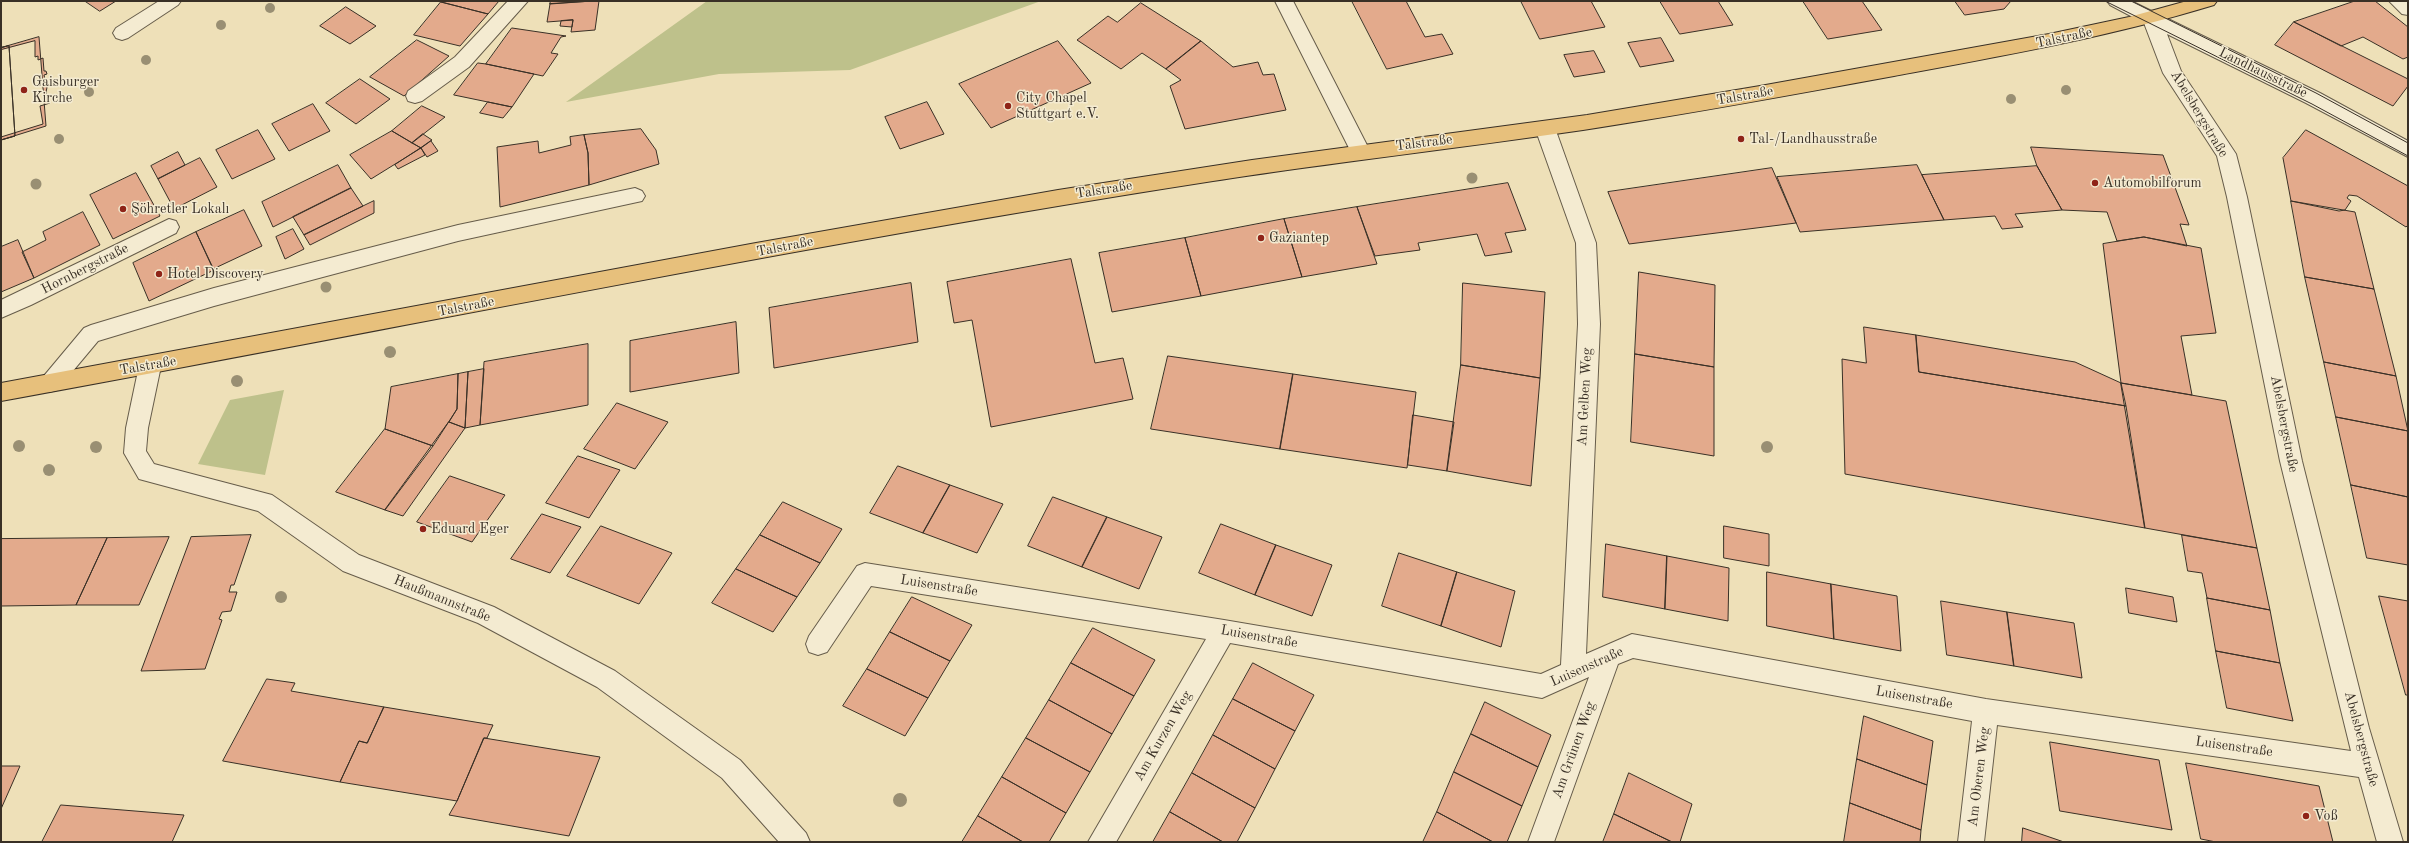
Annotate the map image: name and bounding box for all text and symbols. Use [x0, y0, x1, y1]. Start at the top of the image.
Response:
street label: Talstraße [2034, 24, 2094, 52]
street label: Landhausstraße [2216, 44, 2310, 102]
street label: Abelsbergstraße [2166, 67, 2232, 161]
place label: Gaisburger Kirche [32, 74, 99, 106]
street label: Talstraße [1715, 83, 1775, 109]
marker: Gaisburger Kirche [19, 85, 29, 95]
place label: City Chapel Stuttgart e.V. [1016, 90, 1099, 122]
marker: City Chapel Stuttgart e.V. [1003, 101, 1013, 111]
street label: Talstraße [1394, 131, 1454, 155]
place label: Tal-/Landhausstraße [1749, 131, 1877, 147]
marker: Tal-/Landhausstraße [1736, 134, 1746, 144]
place label: Automobilforum [2103, 175, 2202, 191]
street label: Talstraße [1074, 177, 1134, 203]
marker: Automobilforum [2090, 178, 2100, 188]
place label: Şöhretler Lokalı [131, 201, 229, 217]
marker: Şöhretler Lokalı [118, 204, 128, 214]
place label: Gaziantep [1269, 230, 1329, 246]
street label: Talstraße [755, 233, 815, 261]
marker: Gaziantep [1256, 233, 1266, 243]
street label: Hornbergstraße [39, 240, 131, 298]
place label: Hotel Discovery [167, 266, 264, 282]
marker: Hotel Discovery [154, 269, 164, 279]
street label: Talstraße [436, 293, 496, 321]
street label: Am Gelben Weg [1574, 347, 1596, 447]
street label: Talstraße [118, 353, 178, 379]
street label: Abelsbergstraße [2266, 374, 2302, 474]
place label: Eduard Eger [431, 521, 509, 537]
marker: Eduard Eger [418, 524, 428, 534]
street label: Haußmannstraße [391, 572, 493, 626]
street label: Luisenstraße [899, 572, 979, 600]
street label: Luisenstraße [1219, 622, 1299, 652]
street label: Luisenstraße [1548, 643, 1626, 691]
street label: Luisenstraße [1874, 683, 1954, 713]
street label: Am Kurzen Weg [1130, 688, 1196, 784]
street label: Abelsbergstraße [2340, 689, 2382, 789]
street label: Am Grünen Weg [1549, 699, 1599, 801]
street label: Am Oberen Weg [1965, 726, 1993, 828]
street label: Luisenstraße [2194, 733, 2274, 761]
place label: Voß [2314, 808, 2338, 824]
marker: Voß [2301, 811, 2311, 821]

